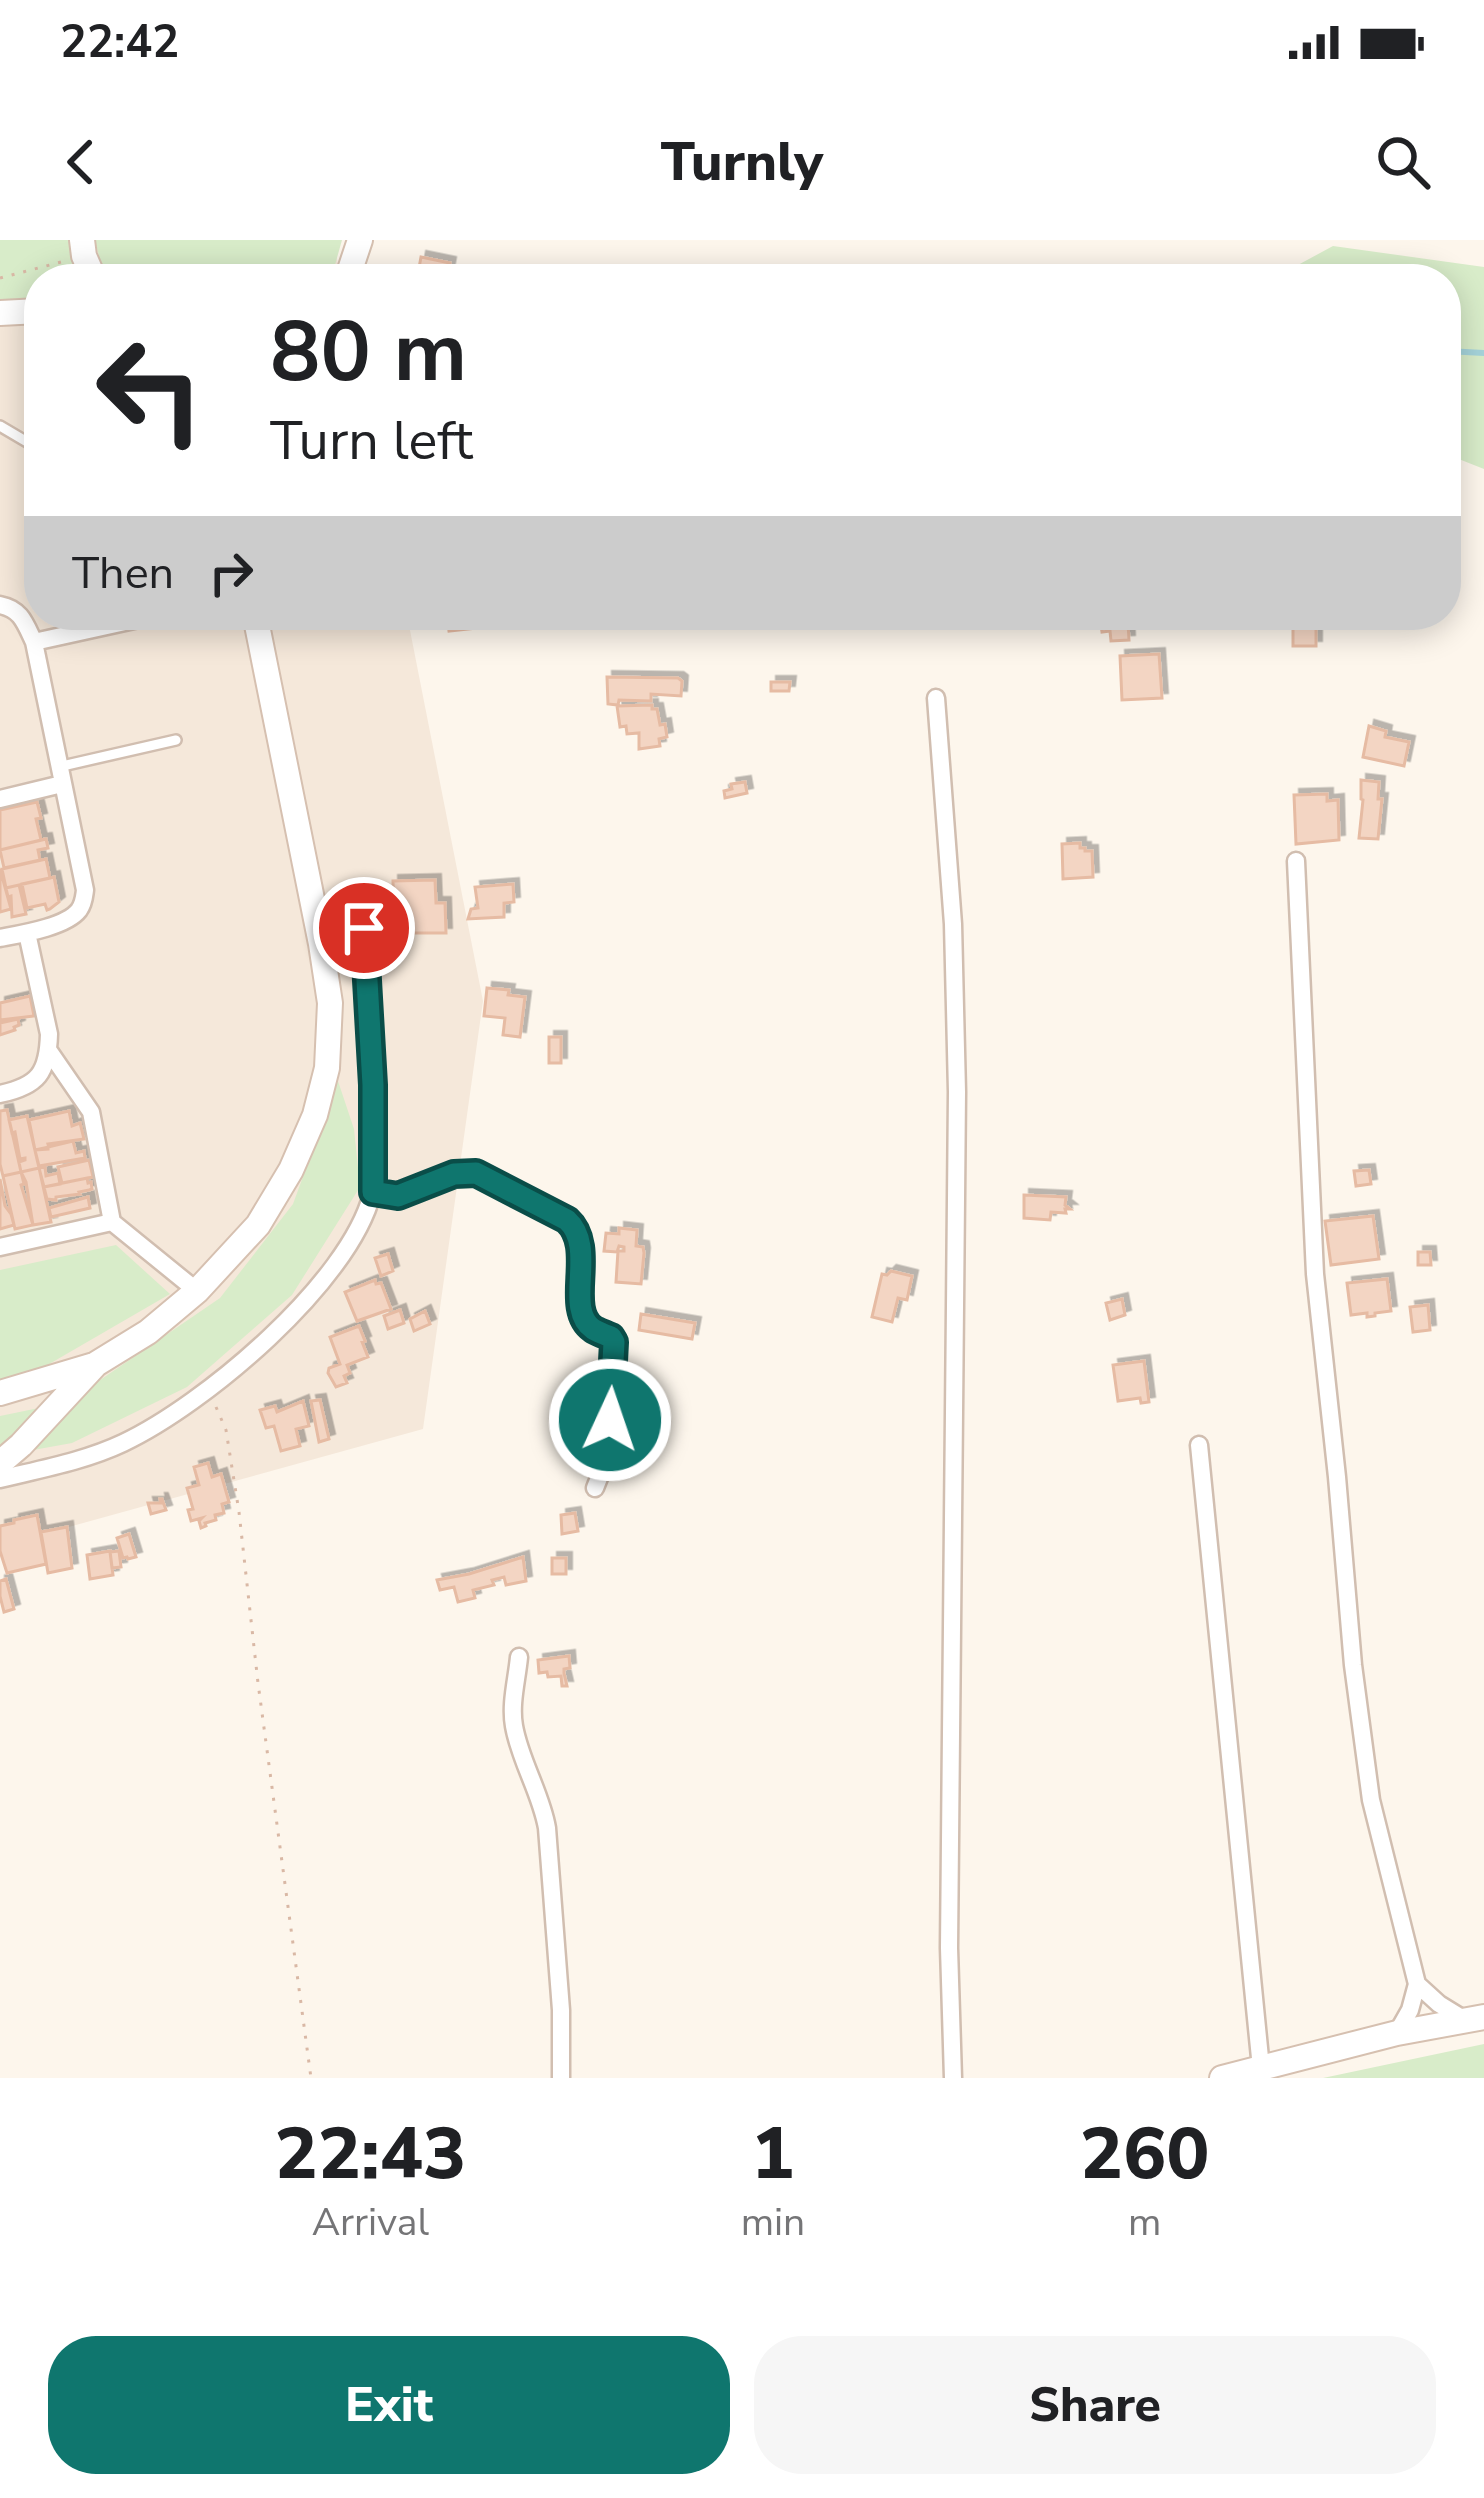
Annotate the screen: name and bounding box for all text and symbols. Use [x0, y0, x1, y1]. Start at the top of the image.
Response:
text: 22:42 [60, 12, 179, 73]
text: Turnly [661, 125, 823, 199]
icon: back [48, 129, 114, 195]
icon: search [1370, 129, 1436, 195]
text: 80 m [270, 295, 467, 410]
icon: left [72, 312, 228, 468]
text: Turn left [270, 404, 473, 478]
icon: right [198, 540, 264, 606]
text: Then [72, 543, 174, 604]
pin [313, 877, 415, 979]
icon: arrive [331, 895, 397, 961]
position arrow [547, 1357, 673, 1483]
text: 22:43 [275, 2105, 466, 2203]
text: 1 [751, 2105, 795, 2203]
text: 260 [1080, 2105, 1209, 2203]
text: Arrival [312, 2196, 429, 2249]
text: min [741, 2196, 805, 2249]
text: m [1128, 2196, 1161, 2249]
button: Exit [48, 2336, 730, 2474]
button: Share [754, 2336, 1436, 2474]

